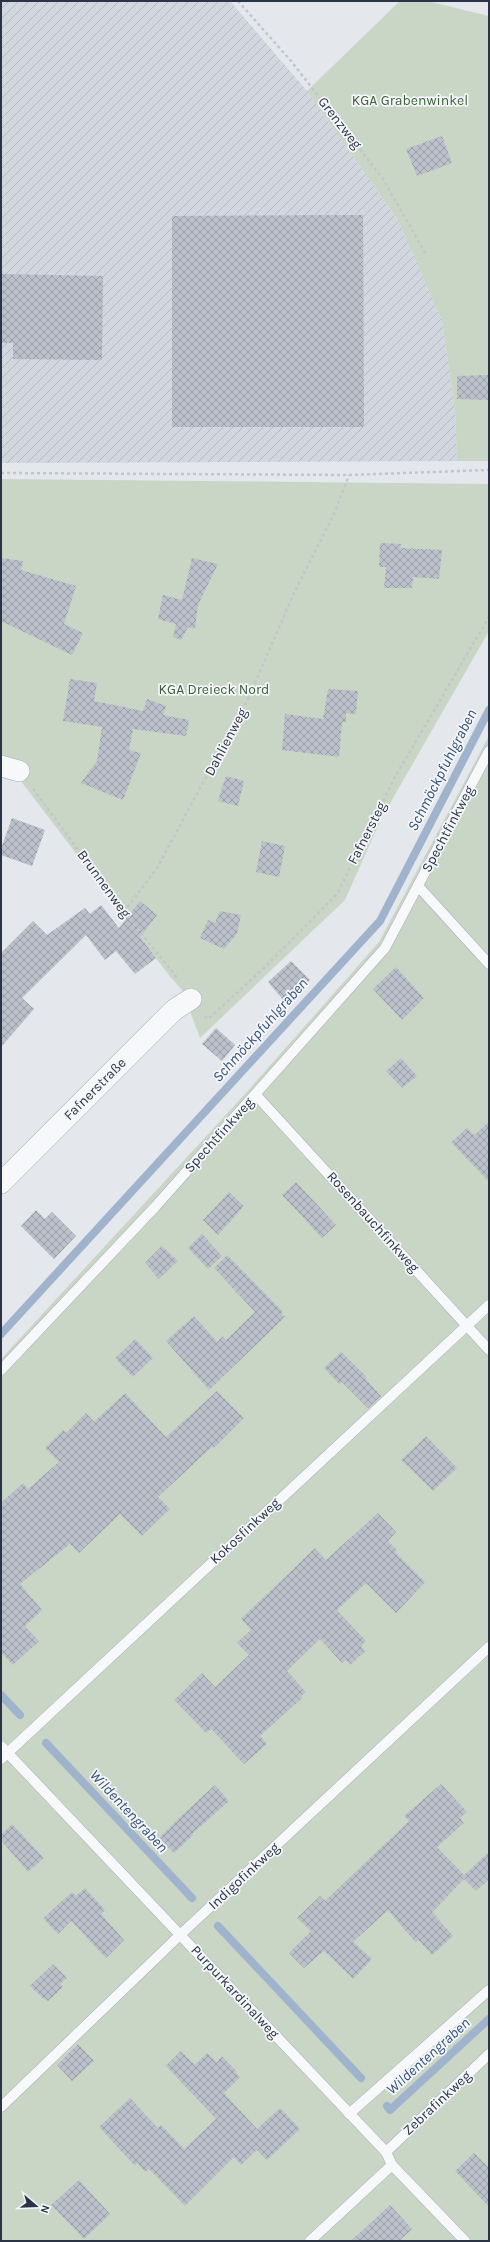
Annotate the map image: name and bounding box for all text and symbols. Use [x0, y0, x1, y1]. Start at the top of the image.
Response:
park label: KGA Grabenwinkel [352, 92, 468, 109]
street label: Grenzweg [314, 93, 366, 153]
park label: KGA Dreieck Nord [159, 681, 269, 698]
street label: Dahlienweg [201, 705, 251, 779]
water label: Schmöckpfuhlgraben [404, 706, 480, 834]
street label: Spechtfinkweg [418, 783, 478, 875]
street label: Fafnersteg [344, 799, 390, 867]
street label: Brunnenweg [74, 847, 134, 921]
water label: Schmöckpfuhlgraben [209, 974, 311, 1086]
street label: Fafnerstraße [60, 1054, 130, 1124]
street label: Spechtfinkweg [181, 1094, 257, 1176]
street label: Rosenbauchfinkweg [323, 1168, 423, 1276]
street label: Kokosfinkweg [206, 1494, 284, 1568]
water label: Wildentengraben [86, 1766, 172, 1856]
street label: Indigofinkweg [205, 1839, 283, 1913]
street label: Purpurkardinalweg [187, 1942, 283, 2042]
water label: Wildentengraben [382, 2014, 474, 2098]
street label: Zebrafinkweg [399, 2067, 475, 2139]
north arrow [16, 2186, 56, 2226]
text: N [38, 2203, 52, 2215]

